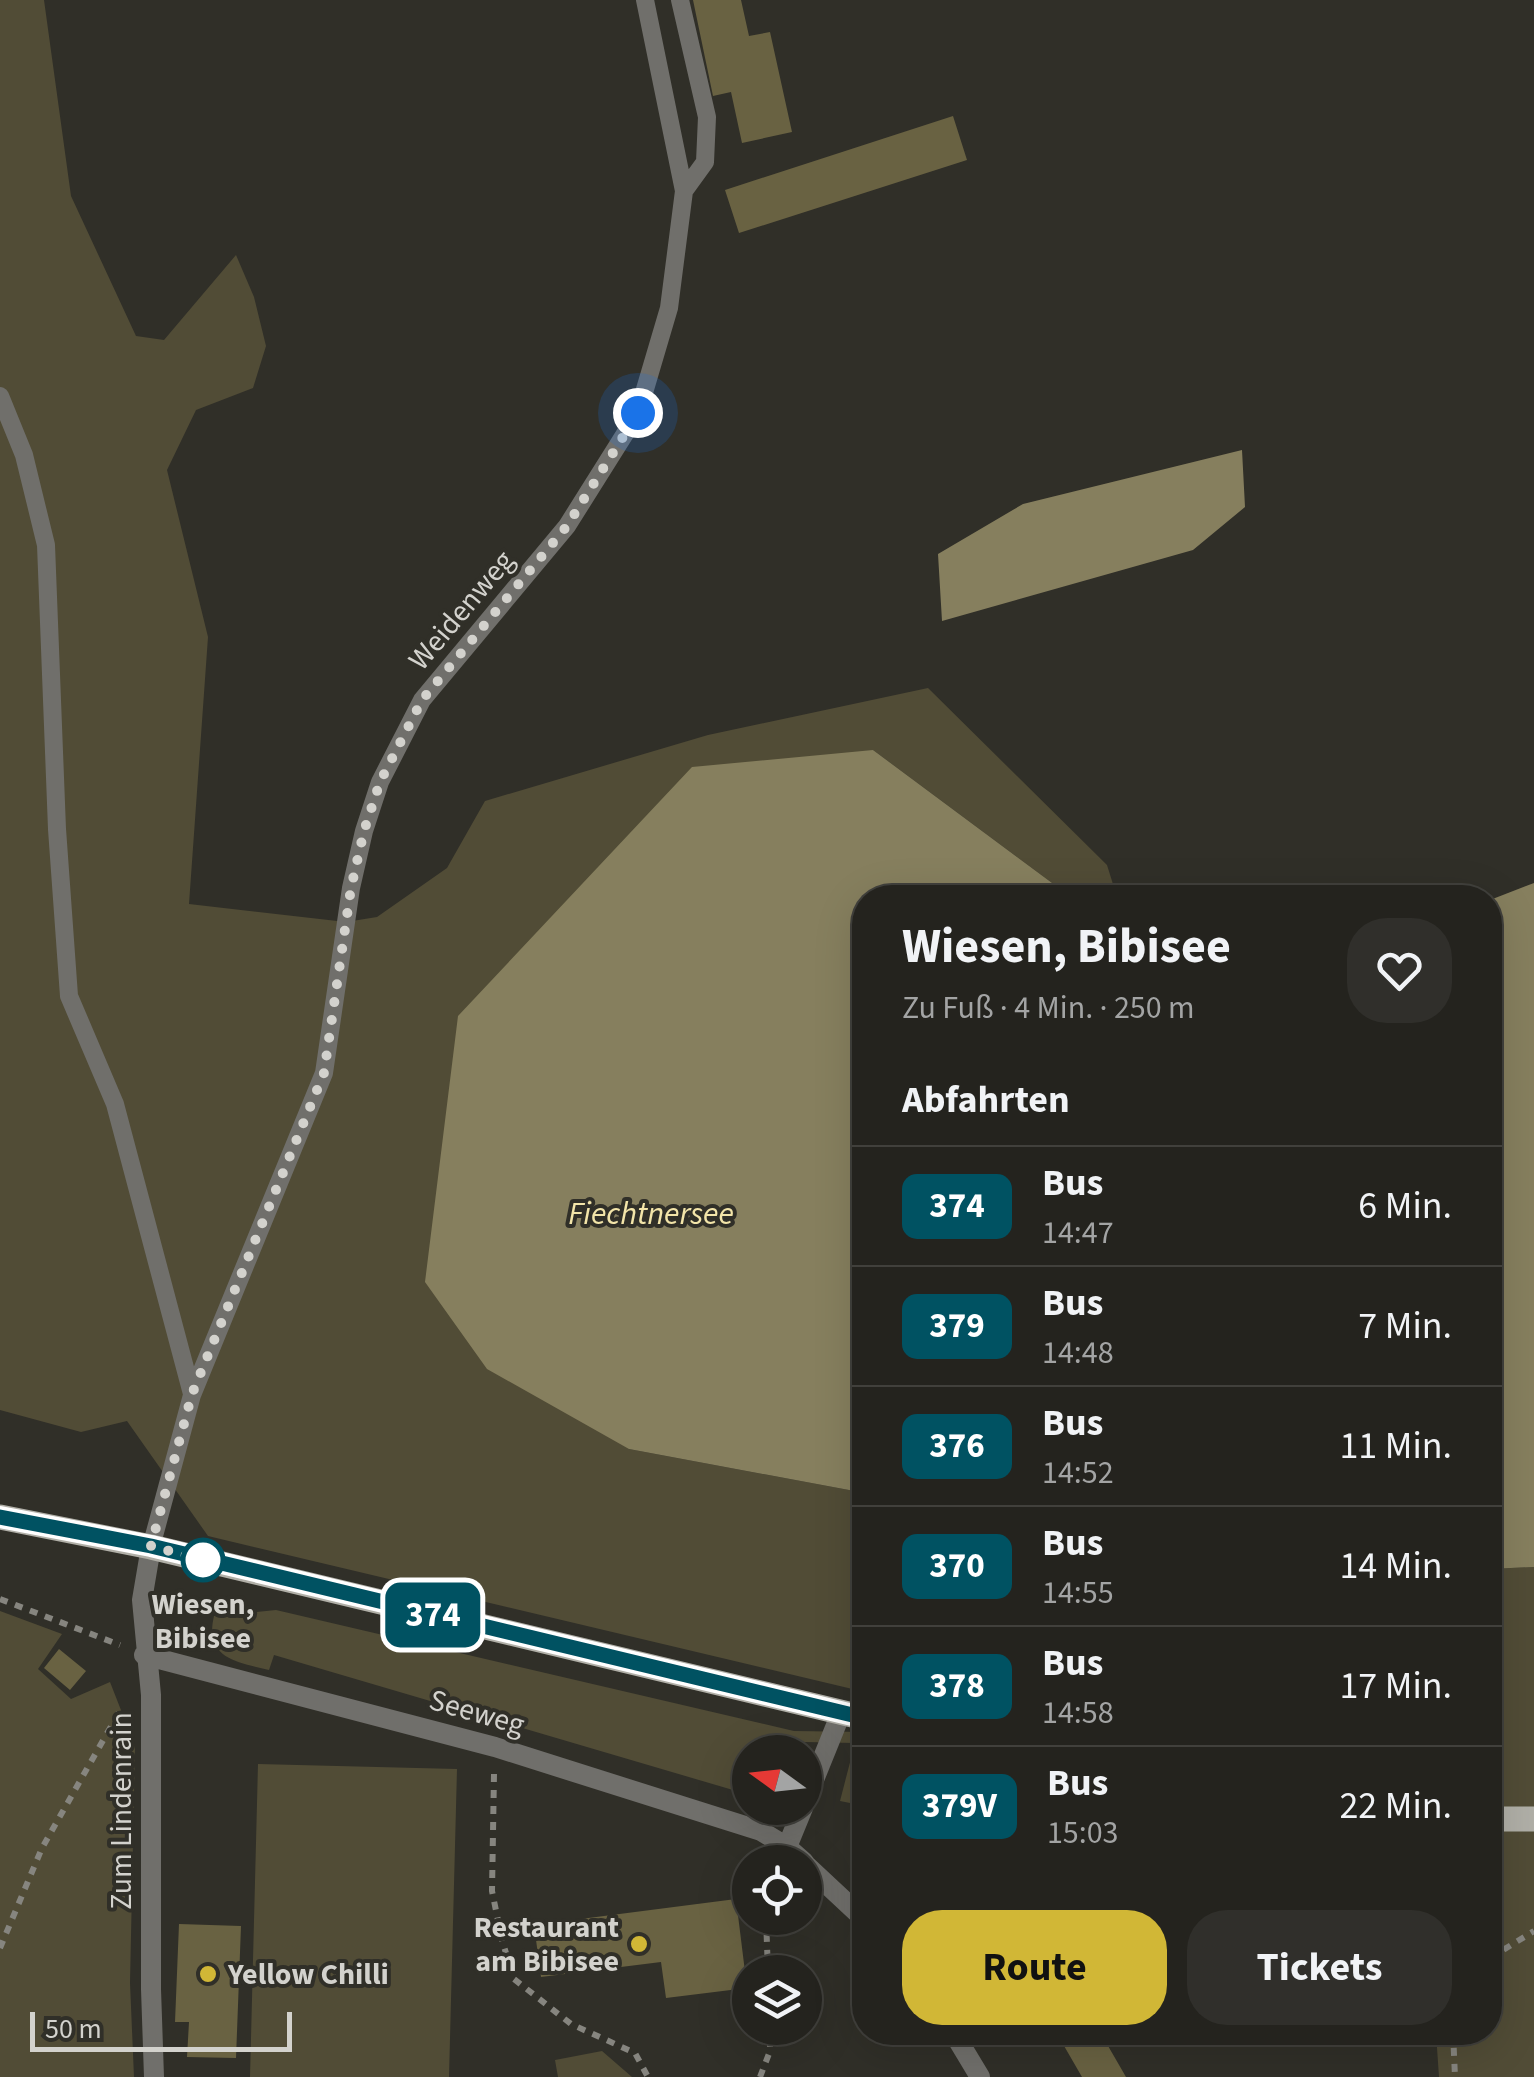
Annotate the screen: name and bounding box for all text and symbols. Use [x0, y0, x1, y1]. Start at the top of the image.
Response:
your location [613, 388, 663, 438]
street label: Weidenweg [398, 541, 524, 680]
text: Wiesen, Bibisee [902, 913, 1231, 981]
button: heart [1347, 918, 1452, 1023]
text: Zu Fuß · 4 Min. · 250 m [902, 985, 1195, 1031]
text: Abfahrten [902, 1073, 1070, 1127]
text: Bus [1042, 1156, 1103, 1210]
text: 6 Min. [1358, 1179, 1452, 1233]
text: 374 [929, 1181, 985, 1231]
water label: Fiechtnersee [568, 1191, 734, 1237]
text: 14:47 [1042, 1210, 1114, 1256]
text: Bus [1042, 1276, 1103, 1330]
text: 7 Min. [1358, 1299, 1452, 1353]
text: 379 [929, 1301, 985, 1351]
text: 14:48 [1042, 1330, 1114, 1376]
text: Bus [1042, 1396, 1103, 1450]
text: 11 Min. [1339, 1419, 1452, 1473]
text: 376 [929, 1421, 985, 1471]
text: 14:52 [1042, 1450, 1114, 1496]
text: Bus [1042, 1516, 1103, 1570]
marker: Wiesen, Bibisee [182, 1539, 224, 1581]
text: 14 Min. [1339, 1539, 1452, 1593]
text: 370 [929, 1541, 985, 1591]
text: 14:55 [1042, 1570, 1114, 1616]
line badge: 374 [376, 1582, 490, 1648]
place label: Wiesen, Bibisee [151, 1583, 255, 1660]
text: 374 [405, 1590, 461, 1640]
text: Bus [1042, 1636, 1103, 1690]
text: 17 Min. [1339, 1659, 1452, 1713]
text: 378 [929, 1661, 985, 1711]
street label: Seeweg [424, 1678, 529, 1747]
text: 14:58 [1042, 1690, 1114, 1736]
street label: Zum Lindenrain [100, 1712, 143, 1910]
north arrow [732, 1735, 822, 1825]
map controls [732, 1735, 822, 2045]
text: Bus [1047, 1756, 1108, 1810]
text: 22 Min. [1339, 1779, 1452, 1833]
text: 379V [922, 1781, 997, 1831]
text: 15:03 [1047, 1810, 1119, 1856]
button: locate [732, 1845, 822, 1935]
place label: Restaurant am Bibisee [473, 1906, 620, 1983]
button: Route [902, 1910, 1167, 2025]
button: Tickets [1187, 1910, 1452, 2025]
marker: Restaurant am Bibisee [628, 1933, 650, 1955]
place label: Yellow Chilli [227, 1953, 389, 1996]
button: layers [732, 1955, 822, 2045]
marker: Yellow Chilli [197, 1963, 219, 1985]
scale bar [30, 2007, 292, 2052]
text: 50 m [45, 2009, 102, 2049]

